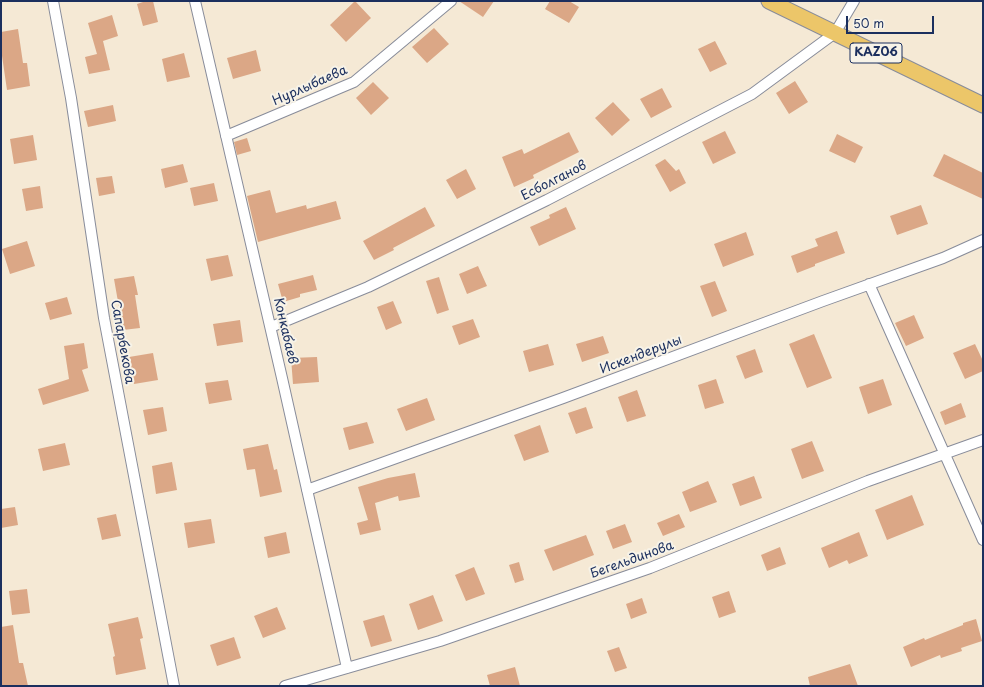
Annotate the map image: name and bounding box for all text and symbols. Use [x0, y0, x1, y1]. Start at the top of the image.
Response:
scale bar [848, 8, 936, 34]
text: 50 m [853, 14, 884, 32]
road number: KAZ06 [850, 43, 902, 63]
street label: Нурлыбаева [270, 63, 350, 109]
street label: Есболганов [519, 158, 589, 204]
street label: Конкабаев [270, 296, 300, 366]
street label: Сапарбекова [107, 299, 137, 385]
street label: Искендерулы [598, 332, 684, 378]
street label: Бегельдинова [588, 538, 676, 582]

